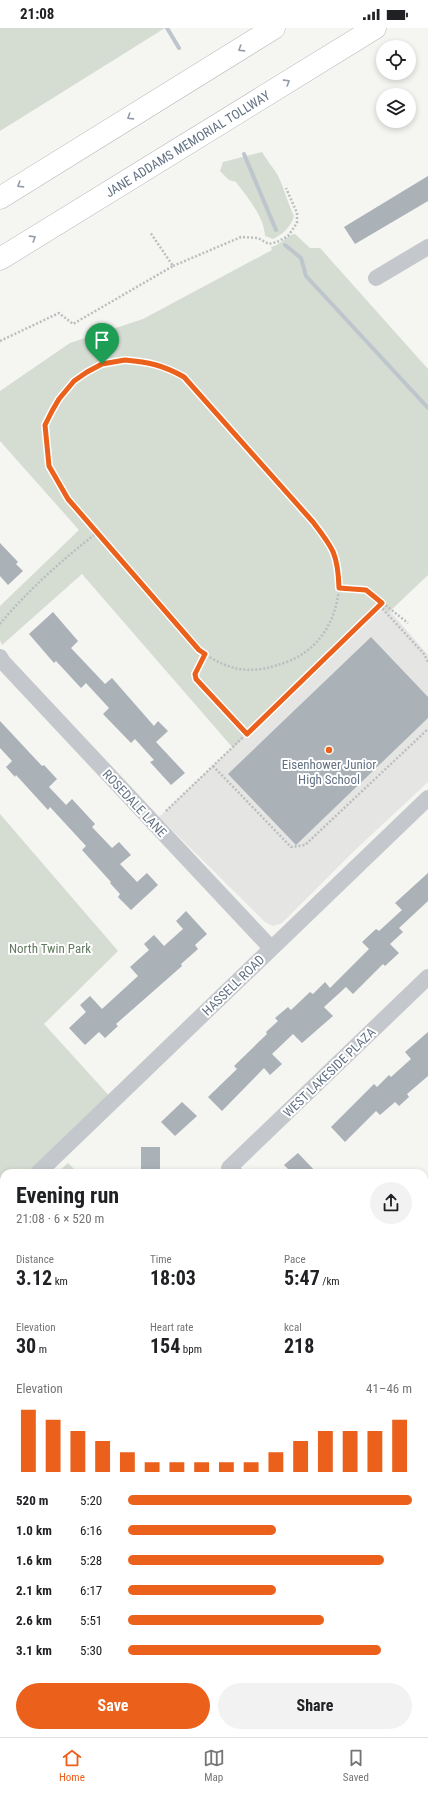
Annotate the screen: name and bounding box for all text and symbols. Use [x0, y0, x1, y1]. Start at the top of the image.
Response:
text: 21:08 [20, 5, 54, 23]
map controls [376, 40, 416, 128]
button: locate [376, 40, 416, 80]
one-way arrow [238, 44, 245, 51]
one-way arrow [283, 79, 290, 87]
street label: JANE ADDAMS MEMORIAL TOLLWAY [103, 88, 273, 200]
button: layers [376, 88, 416, 128]
one-way arrow [127, 112, 134, 120]
one-way arrow [17, 181, 24, 188]
one-way arrow [29, 236, 36, 243]
pin [85, 323, 119, 364]
icon: arrive [91, 329, 113, 351]
marker: Eisenhower Junior High School [324, 745, 334, 755]
place label: Eisenhower Junior High School [282, 757, 376, 787]
street label: ROSEDALE LANE [100, 767, 170, 840]
park label: North Twin Park [9, 941, 91, 956]
street label: HASSELL ROAD [199, 952, 267, 1019]
street label: WEST LAKESIDE PLAZA [280, 1024, 379, 1120]
button: share [370, 1182, 412, 1224]
text: Evening run [16, 1183, 119, 1208]
text: 21:08 · 6 × 520 m [16, 1211, 104, 1226]
text: Distance [16, 1253, 54, 1266]
text: Time [150, 1253, 172, 1266]
text: Pace [284, 1253, 306, 1266]
text: 3.12 [16, 1266, 52, 1290]
text: 18:03 [150, 1266, 196, 1290]
text: 5:47 [284, 1266, 320, 1290]
text: km [52, 1275, 68, 1288]
text: /km [320, 1275, 340, 1288]
text: Elevation [16, 1321, 56, 1334]
text: Heart rate [150, 1321, 193, 1334]
text: kcal [284, 1321, 302, 1334]
text: 30 [16, 1334, 36, 1358]
text: 154 [150, 1334, 180, 1358]
text: 218 [284, 1334, 314, 1358]
text: m [36, 1343, 47, 1356]
text: bpm [180, 1343, 202, 1356]
text: Elevation [16, 1381, 63, 1396]
text: 41–46 m [366, 1381, 412, 1396]
text: 520 m [16, 1493, 48, 1508]
text: 5:20 [80, 1493, 102, 1508]
text: 1.0 km [16, 1523, 52, 1538]
text: 6:16 [80, 1523, 102, 1538]
text: 1.6 km [16, 1553, 52, 1568]
text: 5:28 [80, 1553, 102, 1568]
text: 2.1 km [16, 1583, 52, 1598]
text: 6:17 [80, 1583, 102, 1598]
text: 2.6 km [16, 1613, 52, 1628]
text: 5:51 [80, 1613, 102, 1628]
text: 3.1 km [16, 1643, 52, 1658]
text: 5:30 [80, 1643, 102, 1658]
button: Save [16, 1683, 210, 1729]
button: Share [218, 1683, 412, 1729]
tab: Home [59, 1747, 85, 1784]
tab: Map [203, 1747, 225, 1784]
tab: Saved [343, 1747, 369, 1784]

